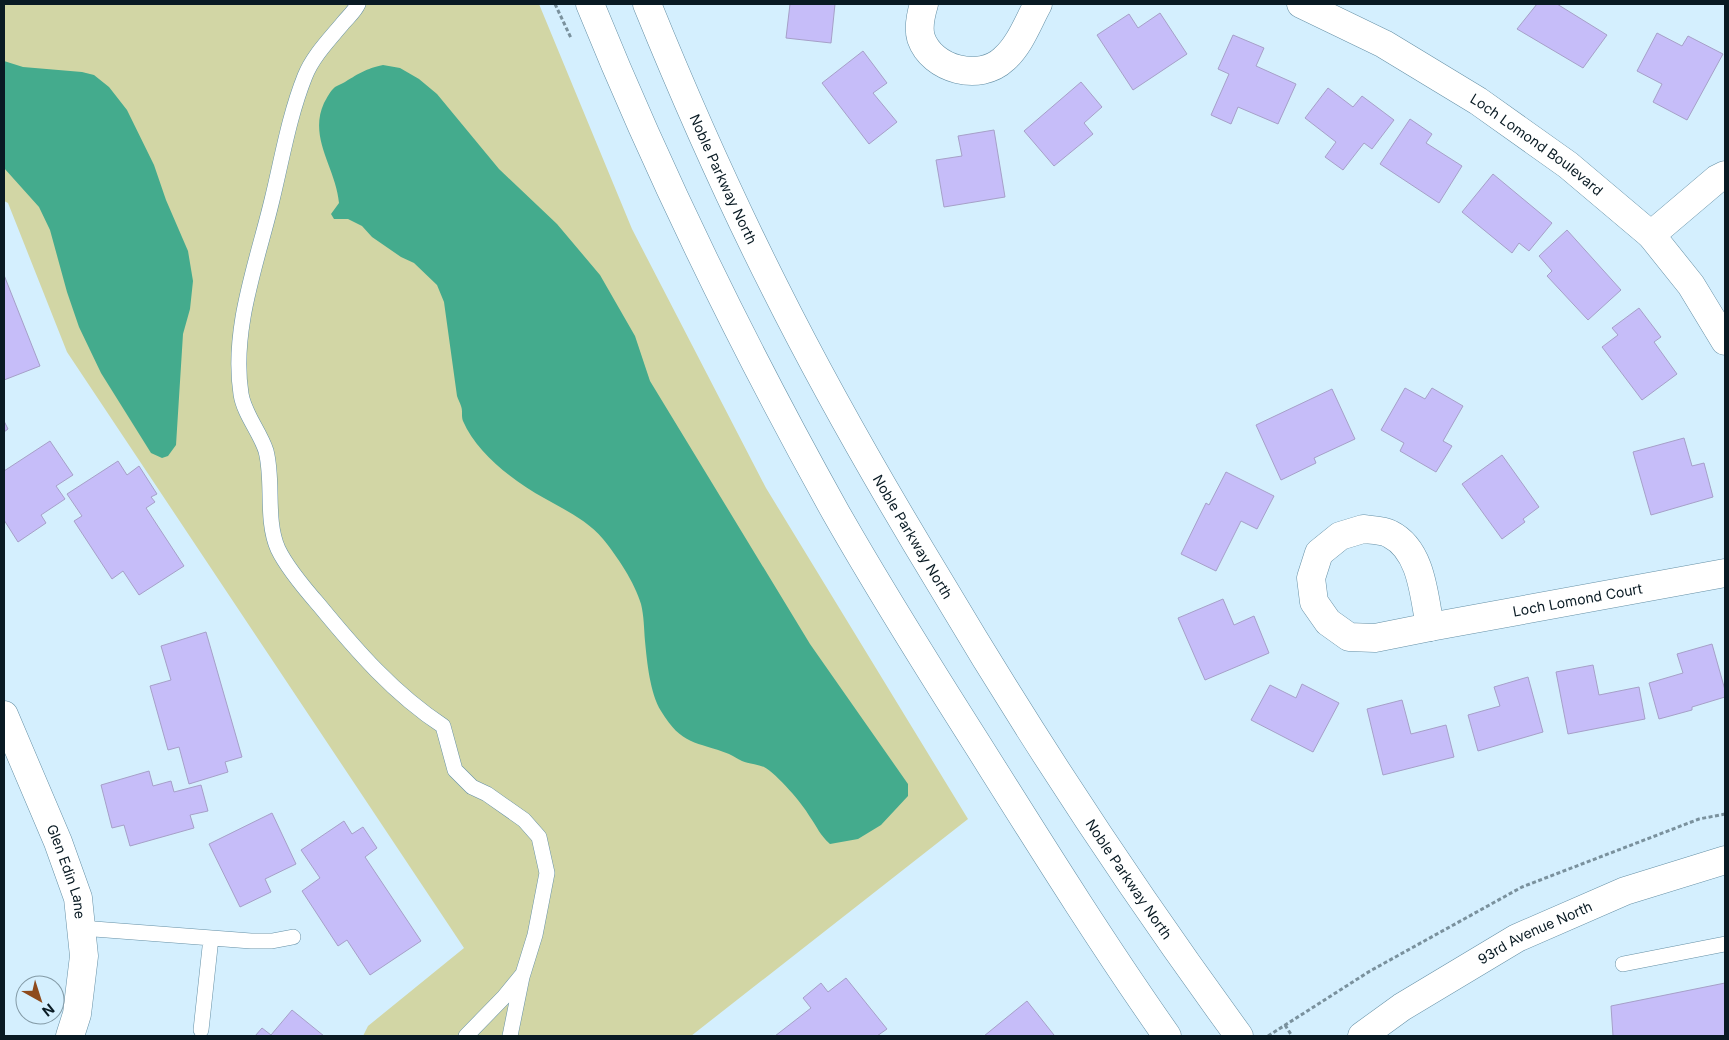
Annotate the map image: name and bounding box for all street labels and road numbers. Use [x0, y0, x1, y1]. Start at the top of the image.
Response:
street label: Loch Lomond Boulevard [1467, 89, 1607, 199]
street label: Noble Parkway North [686, 111, 761, 247]
street label: Noble Parkway North [870, 471, 957, 602]
street label: Loch Lomond Court [1511, 579, 1644, 620]
street label: Noble Parkway North [1083, 816, 1176, 942]
street label: Glen Edin Lane [43, 821, 89, 920]
street label: 93rd Avenue North [1474, 897, 1595, 968]

